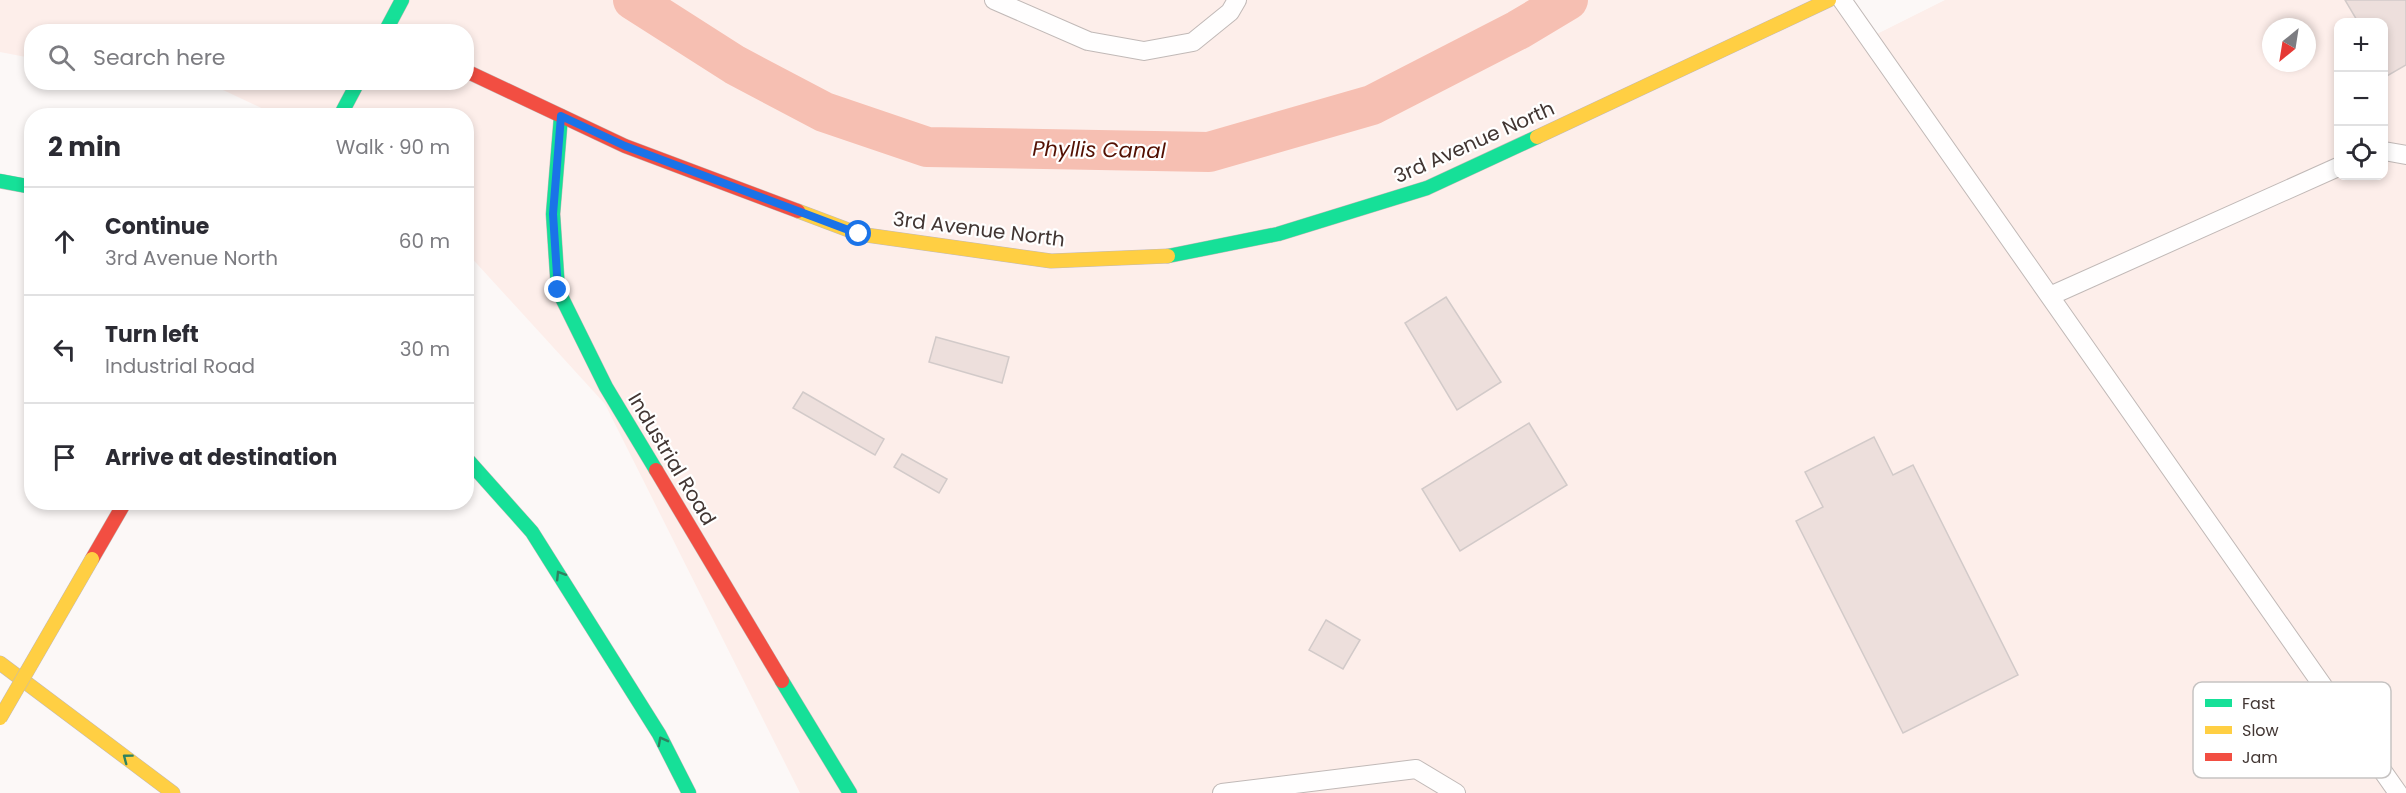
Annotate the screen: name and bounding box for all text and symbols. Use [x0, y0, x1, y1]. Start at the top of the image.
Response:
north arrow [2262, 18, 2316, 72]
map controls [2334, 18, 2388, 180]
button: + [2334, 18, 2388, 72]
search box [24, 24, 474, 90]
icon: search [45, 41, 78, 74]
text: Search here [93, 42, 226, 73]
button: − [2334, 72, 2388, 126]
street label: 3rd Avenue North [1389, 94, 1559, 190]
button: locate [2334, 126, 2388, 180]
text: 2 min [48, 129, 121, 165]
text: Walk · 90 m [336, 133, 450, 161]
water label: Phyllis Canal [1032, 134, 1167, 165]
street label: 3rd Avenue North [891, 205, 1067, 253]
text: Continue [105, 211, 209, 242]
route start [845, 220, 871, 246]
icon: ahead [48, 225, 81, 258]
text: 60 m [399, 227, 450, 255]
text: 3rd Avenue North [105, 244, 278, 272]
route end [544, 276, 570, 302]
text: Turn left [105, 319, 199, 350]
icon: left [48, 333, 81, 366]
text: 30 m [400, 335, 450, 363]
text: Industrial Road [105, 352, 255, 380]
street label: Industrial Road [621, 388, 723, 530]
icon: arrive [48, 441, 81, 474]
text: Arrive at destination [105, 442, 337, 473]
one-way arrow [555, 571, 567, 581]
legend [2193, 682, 2391, 778]
text: Fast [2242, 692, 2275, 715]
text: Slow [2242, 719, 2279, 742]
one-way arrow [658, 736, 670, 747]
text: Jam [2242, 746, 2278, 769]
one-way arrow [122, 754, 133, 765]

